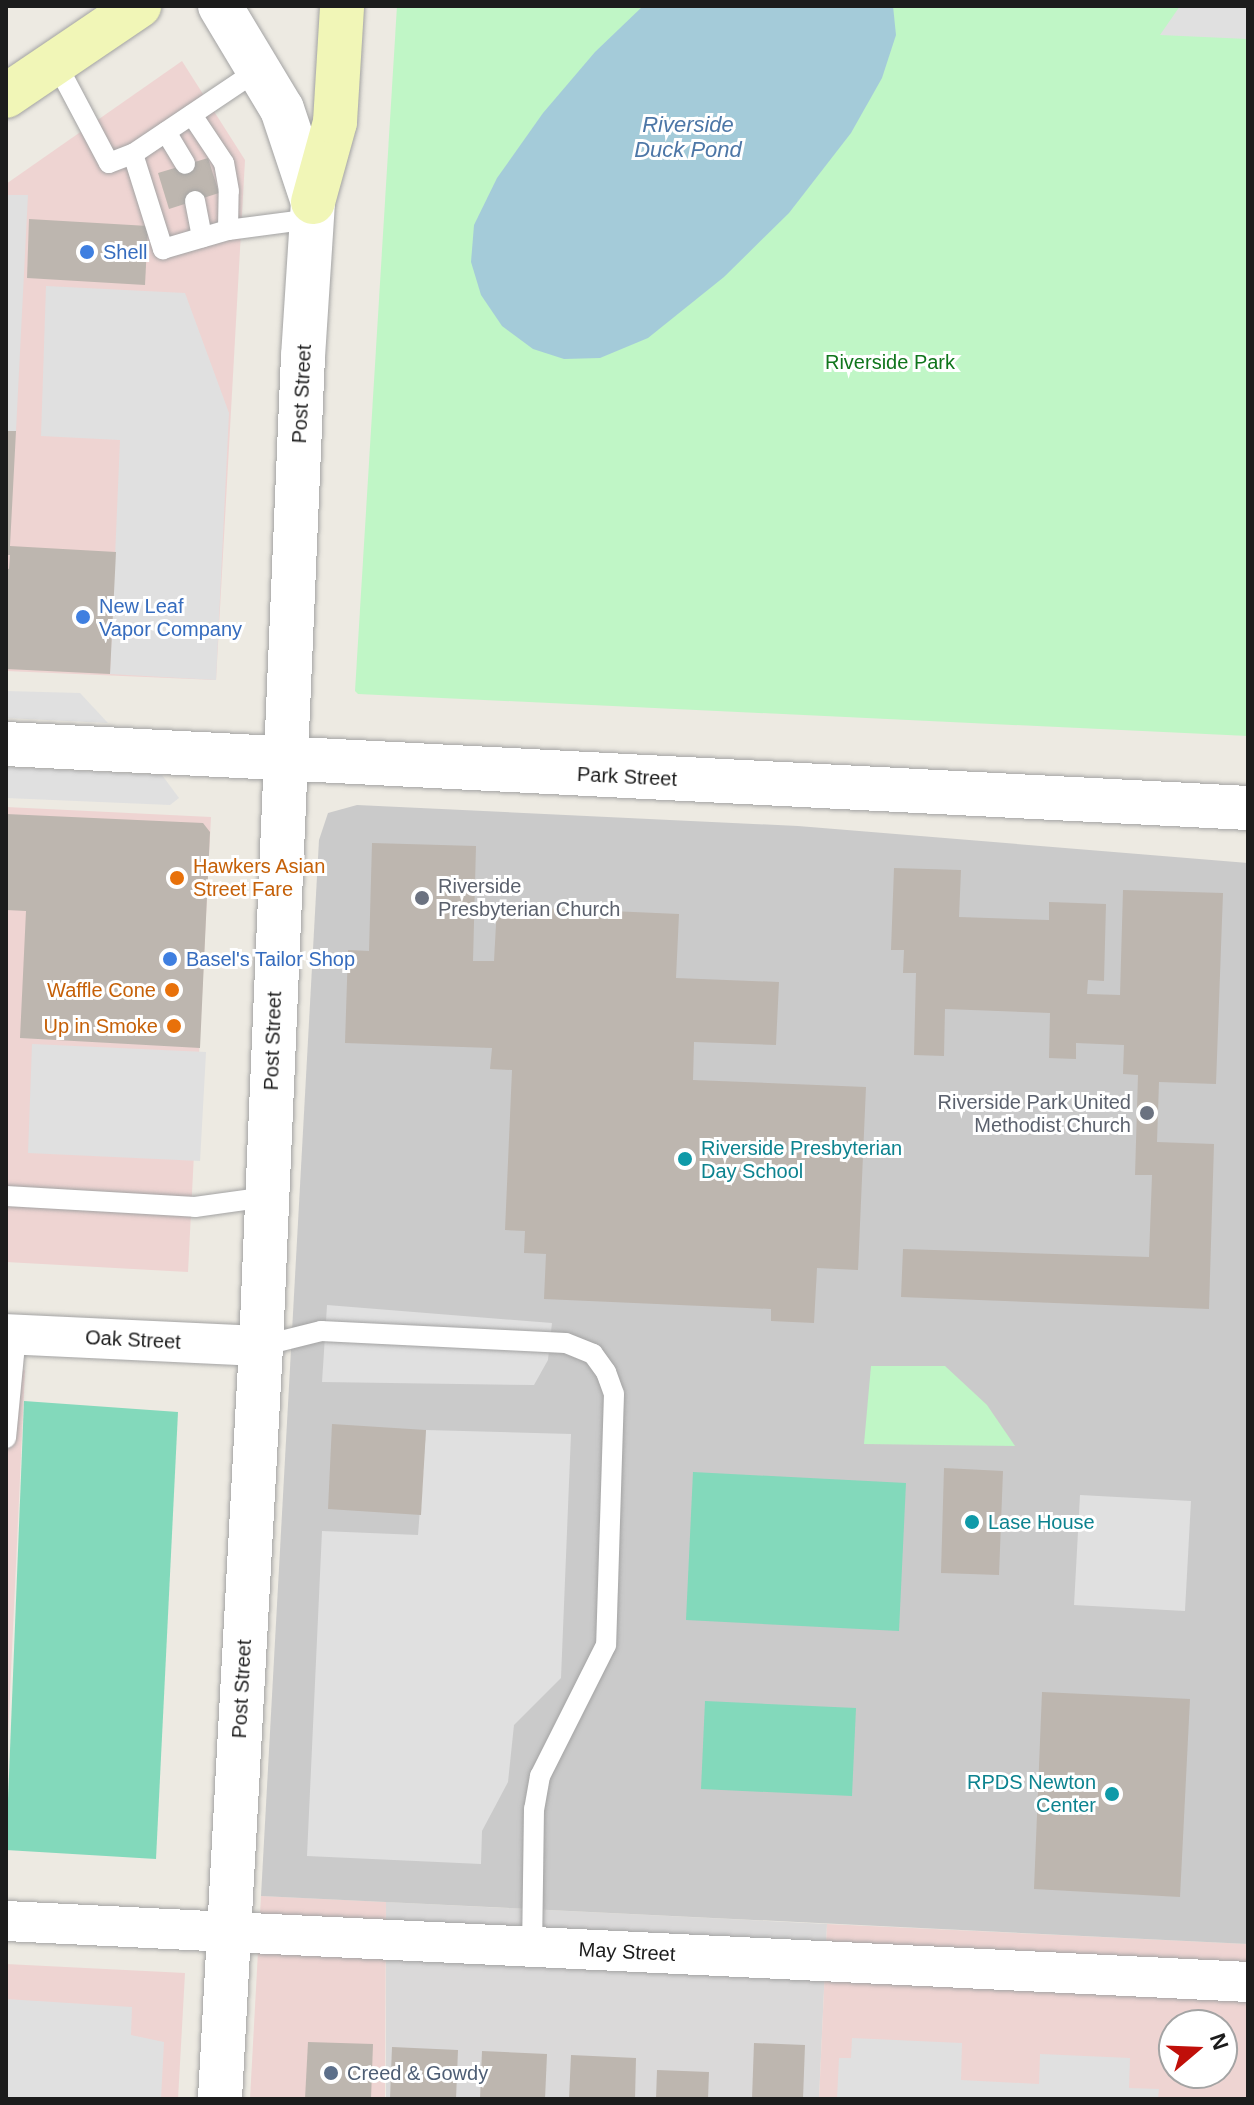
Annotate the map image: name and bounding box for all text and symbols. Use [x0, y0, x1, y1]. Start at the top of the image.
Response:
water label: Riverside Duck Pond [634, 111, 742, 162]
place label: Shell [103, 240, 147, 264]
marker: Shell [78, 243, 96, 261]
street label: Post Street [287, 344, 317, 444]
park label: Riverside Park [825, 350, 955, 374]
place label: New Leaf Vapor Company [99, 594, 242, 641]
marker: New Leaf Vapor Company [74, 608, 92, 626]
street label: Park Street [576, 762, 678, 792]
place label: Hawkers Asian Street Fare [193, 854, 326, 901]
marker: Hawkers Asian Street Fare [168, 869, 186, 887]
place label: Riverside Presbyterian Church [438, 874, 620, 921]
marker: Riverside Presbyterian Church [413, 889, 431, 907]
place label: Basel's Tailor Shop [186, 947, 355, 971]
marker: Basel's Tailor Shop [161, 950, 179, 968]
place label: Waffle Cone [47, 978, 156, 1002]
marker: Waffle Cone [163, 981, 181, 999]
street label: Post Street [259, 991, 287, 1091]
place label: Up in Smoke [44, 1014, 158, 1038]
marker: Up in Smoke [165, 1017, 183, 1035]
place label: Riverside Park United Methodist Church [938, 1090, 1131, 1137]
marker: Riverside Park United Methodist Church [1138, 1104, 1156, 1122]
place label: Riverside Presbyterian Day School [701, 1136, 902, 1183]
marker: Riverside Presbyterian Day School [676, 1150, 694, 1168]
street label: Oak Street [85, 1326, 181, 1354]
place label: Lase House [988, 1510, 1095, 1534]
marker: Lase House [963, 1513, 981, 1531]
street label: Post Street [227, 1639, 257, 1739]
place label: RPDS Newton Center [967, 1770, 1096, 1817]
marker: RPDS Newton Center [1103, 1785, 1121, 1803]
street label: May Street [578, 1937, 676, 1967]
north arrow [1158, 2009, 1238, 2089]
text: N [1205, 2030, 1234, 2053]
place label: Creed & Gowdy [347, 2061, 488, 2085]
marker: Creed & Gowdy [322, 2064, 340, 2082]

